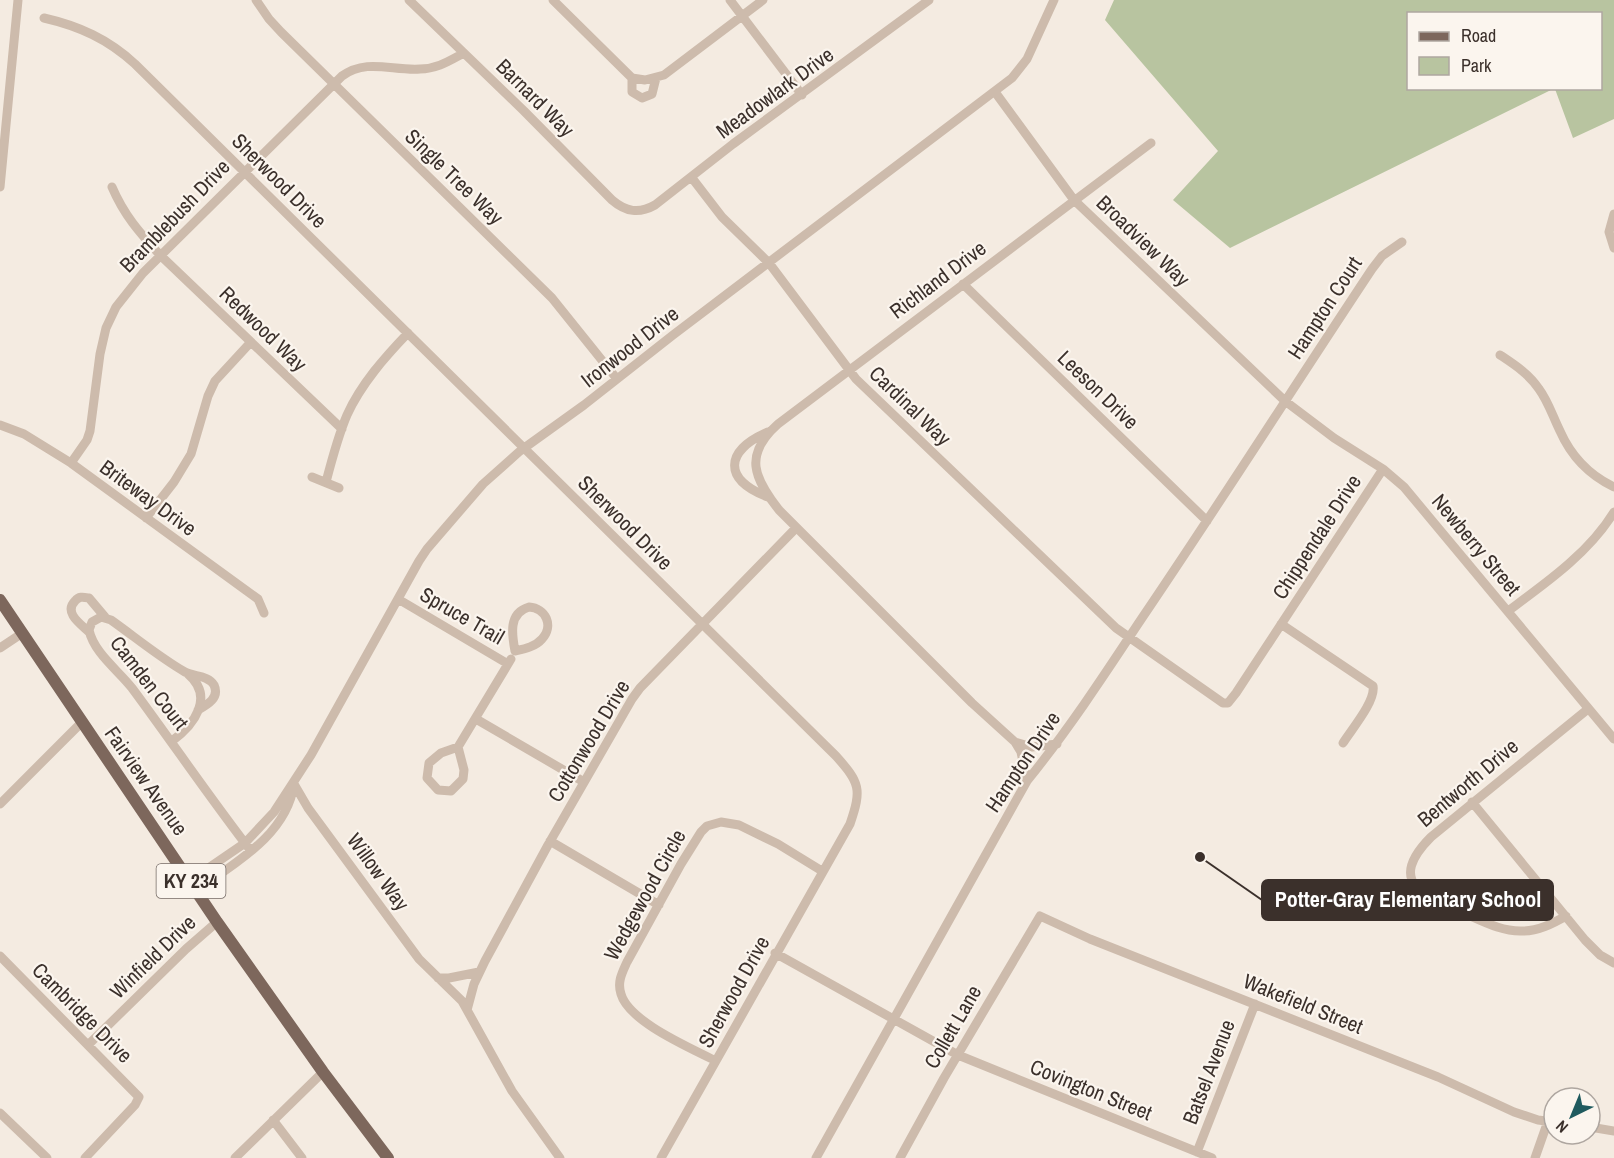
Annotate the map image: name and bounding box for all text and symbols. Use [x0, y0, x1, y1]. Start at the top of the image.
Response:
legend [1407, 12, 1602, 90]
text: Road [1461, 23, 1496, 48]
street label: Meadowlark Drive [710, 40, 839, 145]
street label: Barnard Way [490, 52, 581, 143]
text: Park [1461, 53, 1492, 78]
street label: Single Tree Way [399, 122, 510, 231]
street label: Sherwood Drive [225, 127, 333, 235]
street label: Bramblebush Drive [113, 153, 236, 279]
street label: Broadview Way [1090, 189, 1197, 293]
street label: Richland Drive [883, 234, 992, 325]
street label: Hampton Court [1281, 251, 1369, 365]
street label: Redwood Way [213, 280, 314, 378]
street label: Ironwood Drive [575, 299, 685, 394]
street label: Leeson Drive [1051, 344, 1145, 436]
street label: Cardinal Way [863, 359, 958, 452]
street label: Briteway Drive [94, 453, 202, 543]
street label: Sherwood Drive [571, 469, 679, 577]
street label: Chippendale Drive [1265, 469, 1368, 605]
street label: Newberry Street [1425, 488, 1528, 602]
street label: Spruce Trail [415, 580, 510, 651]
street label: Camden Court [103, 630, 195, 736]
street label: Cottonwood Drive [541, 674, 636, 807]
street label: Hampton Drive [978, 706, 1067, 818]
street label: Fairview Avenue [98, 720, 195, 841]
street label: Bentworth Drive [1411, 732, 1524, 833]
street label: Wedgewood Circle [597, 824, 692, 965]
street label: Willow Way [340, 827, 417, 917]
road number: KY 234 [156, 864, 225, 898]
callout: Potter-Gray Elementary School [1262, 880, 1553, 920]
text: Potter-Gray Elementary School [1275, 884, 1541, 914]
street label: Winfield Drive [103, 908, 202, 1005]
street label: Sherwood Drive [691, 931, 776, 1053]
street label: Cambridge Drive [26, 956, 139, 1069]
street label: Wakefield Street [1239, 966, 1368, 1041]
street label: Collett Lane [917, 980, 988, 1074]
street label: Batsel Avenue [1175, 1015, 1242, 1128]
street label: Covington Street [1026, 1052, 1157, 1127]
north arrow [1542, 1086, 1602, 1146]
text: N [1551, 1116, 1573, 1138]

